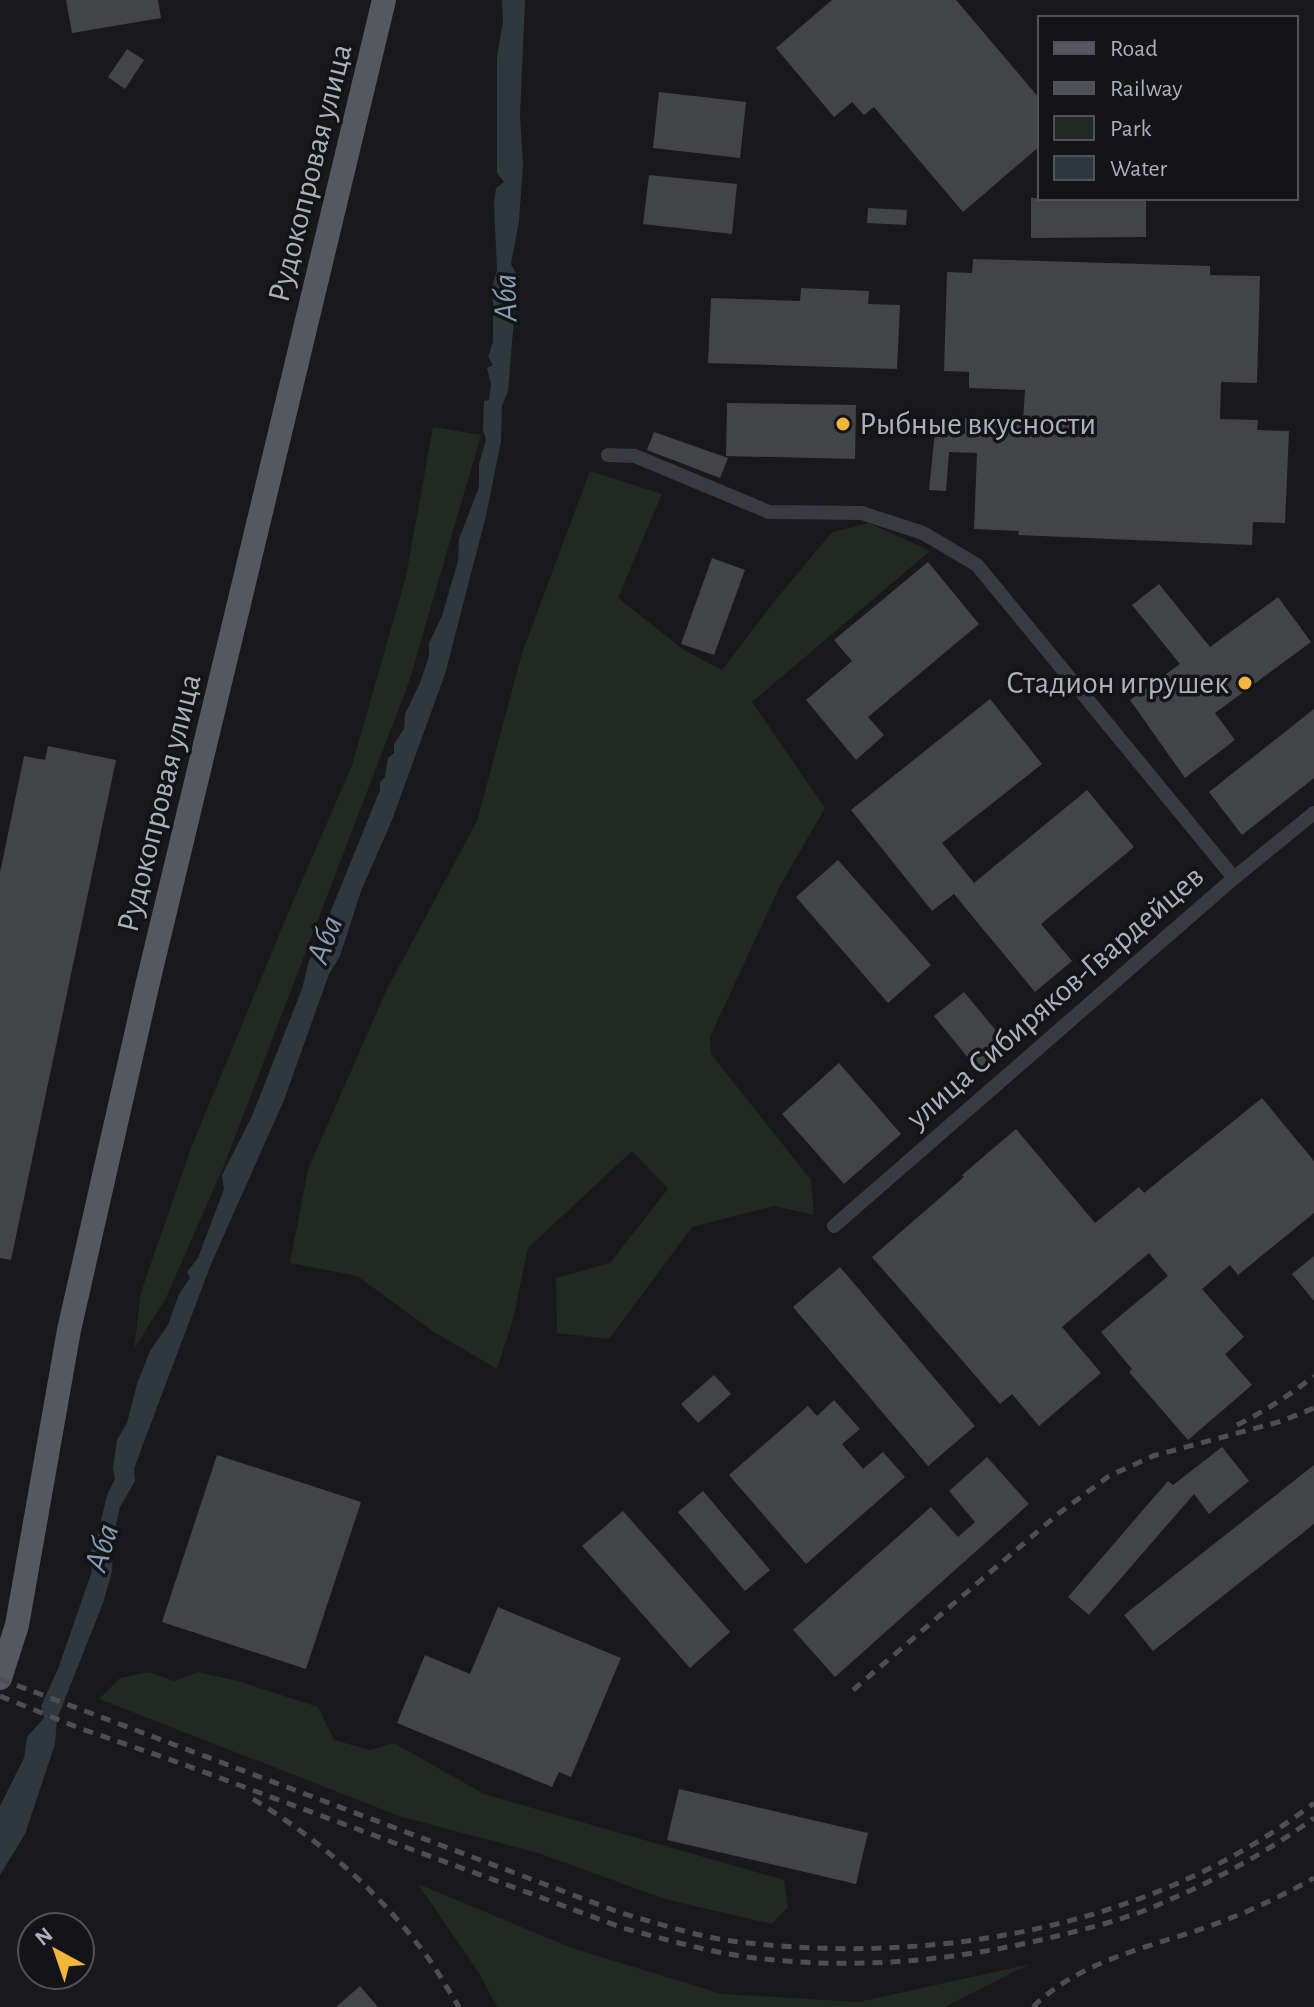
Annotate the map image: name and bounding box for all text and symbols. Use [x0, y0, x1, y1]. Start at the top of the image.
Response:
legend [1038, 16, 1298, 200]
text: Road [1110, 37, 1158, 61]
street label: Рудокопровая улица [262, 41, 358, 305]
text: Railway [1110, 77, 1182, 101]
text: Park [1110, 117, 1151, 141]
text: Water [1110, 157, 1168, 181]
water label: Аба [489, 273, 523, 324]
place label: Рыбные вкусности [859, 408, 1096, 440]
marker: Рыбные вкусности [834, 415, 852, 433]
place label: Стадион игрушек [1006, 667, 1229, 699]
street label: Рудокопровая улица [111, 671, 207, 935]
marker: Стадион игрушек [1236, 674, 1254, 692]
street label: улица Сибиряков-Гвардейцев [900, 860, 1210, 1135]
water label: Аба [300, 911, 350, 970]
water label: Аба [78, 1520, 125, 1577]
north arrow [16, 1911, 96, 1991]
text: N [31, 1923, 57, 1950]

